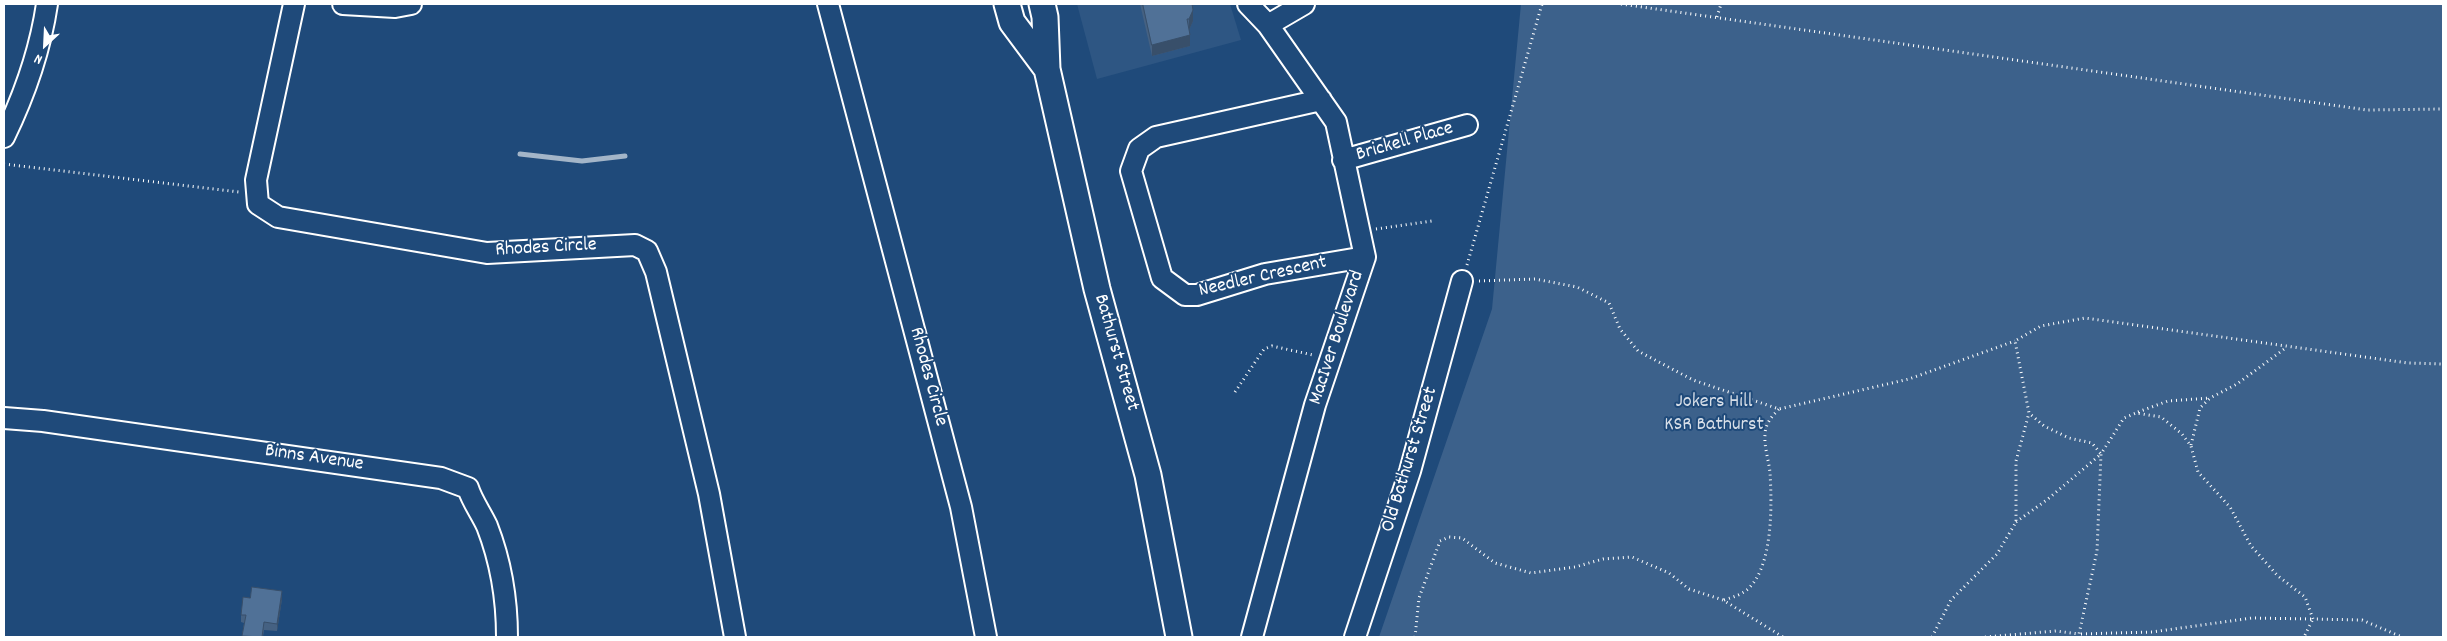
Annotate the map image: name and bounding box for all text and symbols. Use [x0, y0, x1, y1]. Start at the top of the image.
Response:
north arrow [20, 20, 70, 70]
text: N [31, 48, 46, 69]
street label: Brickell Place [1354, 118, 1456, 168]
street label: Rhodes Circle [495, 234, 597, 264]
street label: Needler Crescent [1197, 252, 1329, 304]
street label: MacIver Boulevard [1305, 268, 1371, 408]
street label: Bathurst Street [1087, 292, 1143, 414]
street label: Rhodes Circle [902, 325, 952, 429]
street label: Old Bathurst Street [1378, 384, 1444, 536]
park label: Jokers Hill KSR Bathurst [1664, 391, 1764, 438]
street label: Binns Avenue [263, 440, 365, 478]

